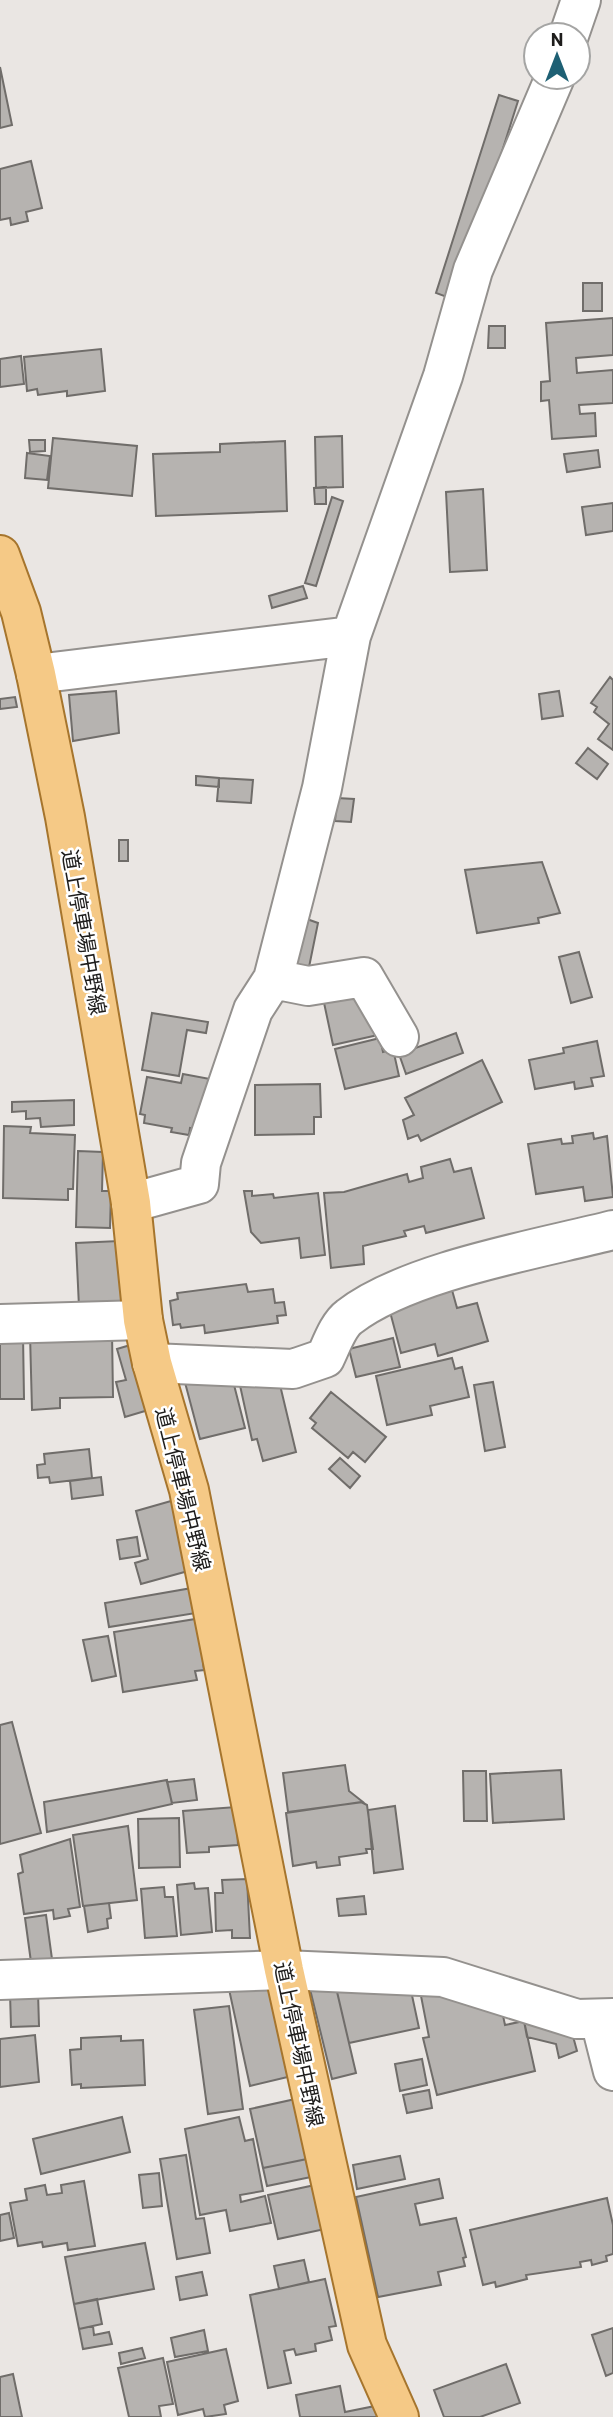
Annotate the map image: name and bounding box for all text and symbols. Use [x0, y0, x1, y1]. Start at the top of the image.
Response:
north arrow [522, 21, 592, 91]
text: N [551, 27, 563, 50]
street label: 道上停車場中野線 [58, 847, 112, 1017]
street label: 道上停車場中野線 [152, 1404, 216, 1574]
street label: 道上停車場中野線 [270, 1959, 330, 2129]

